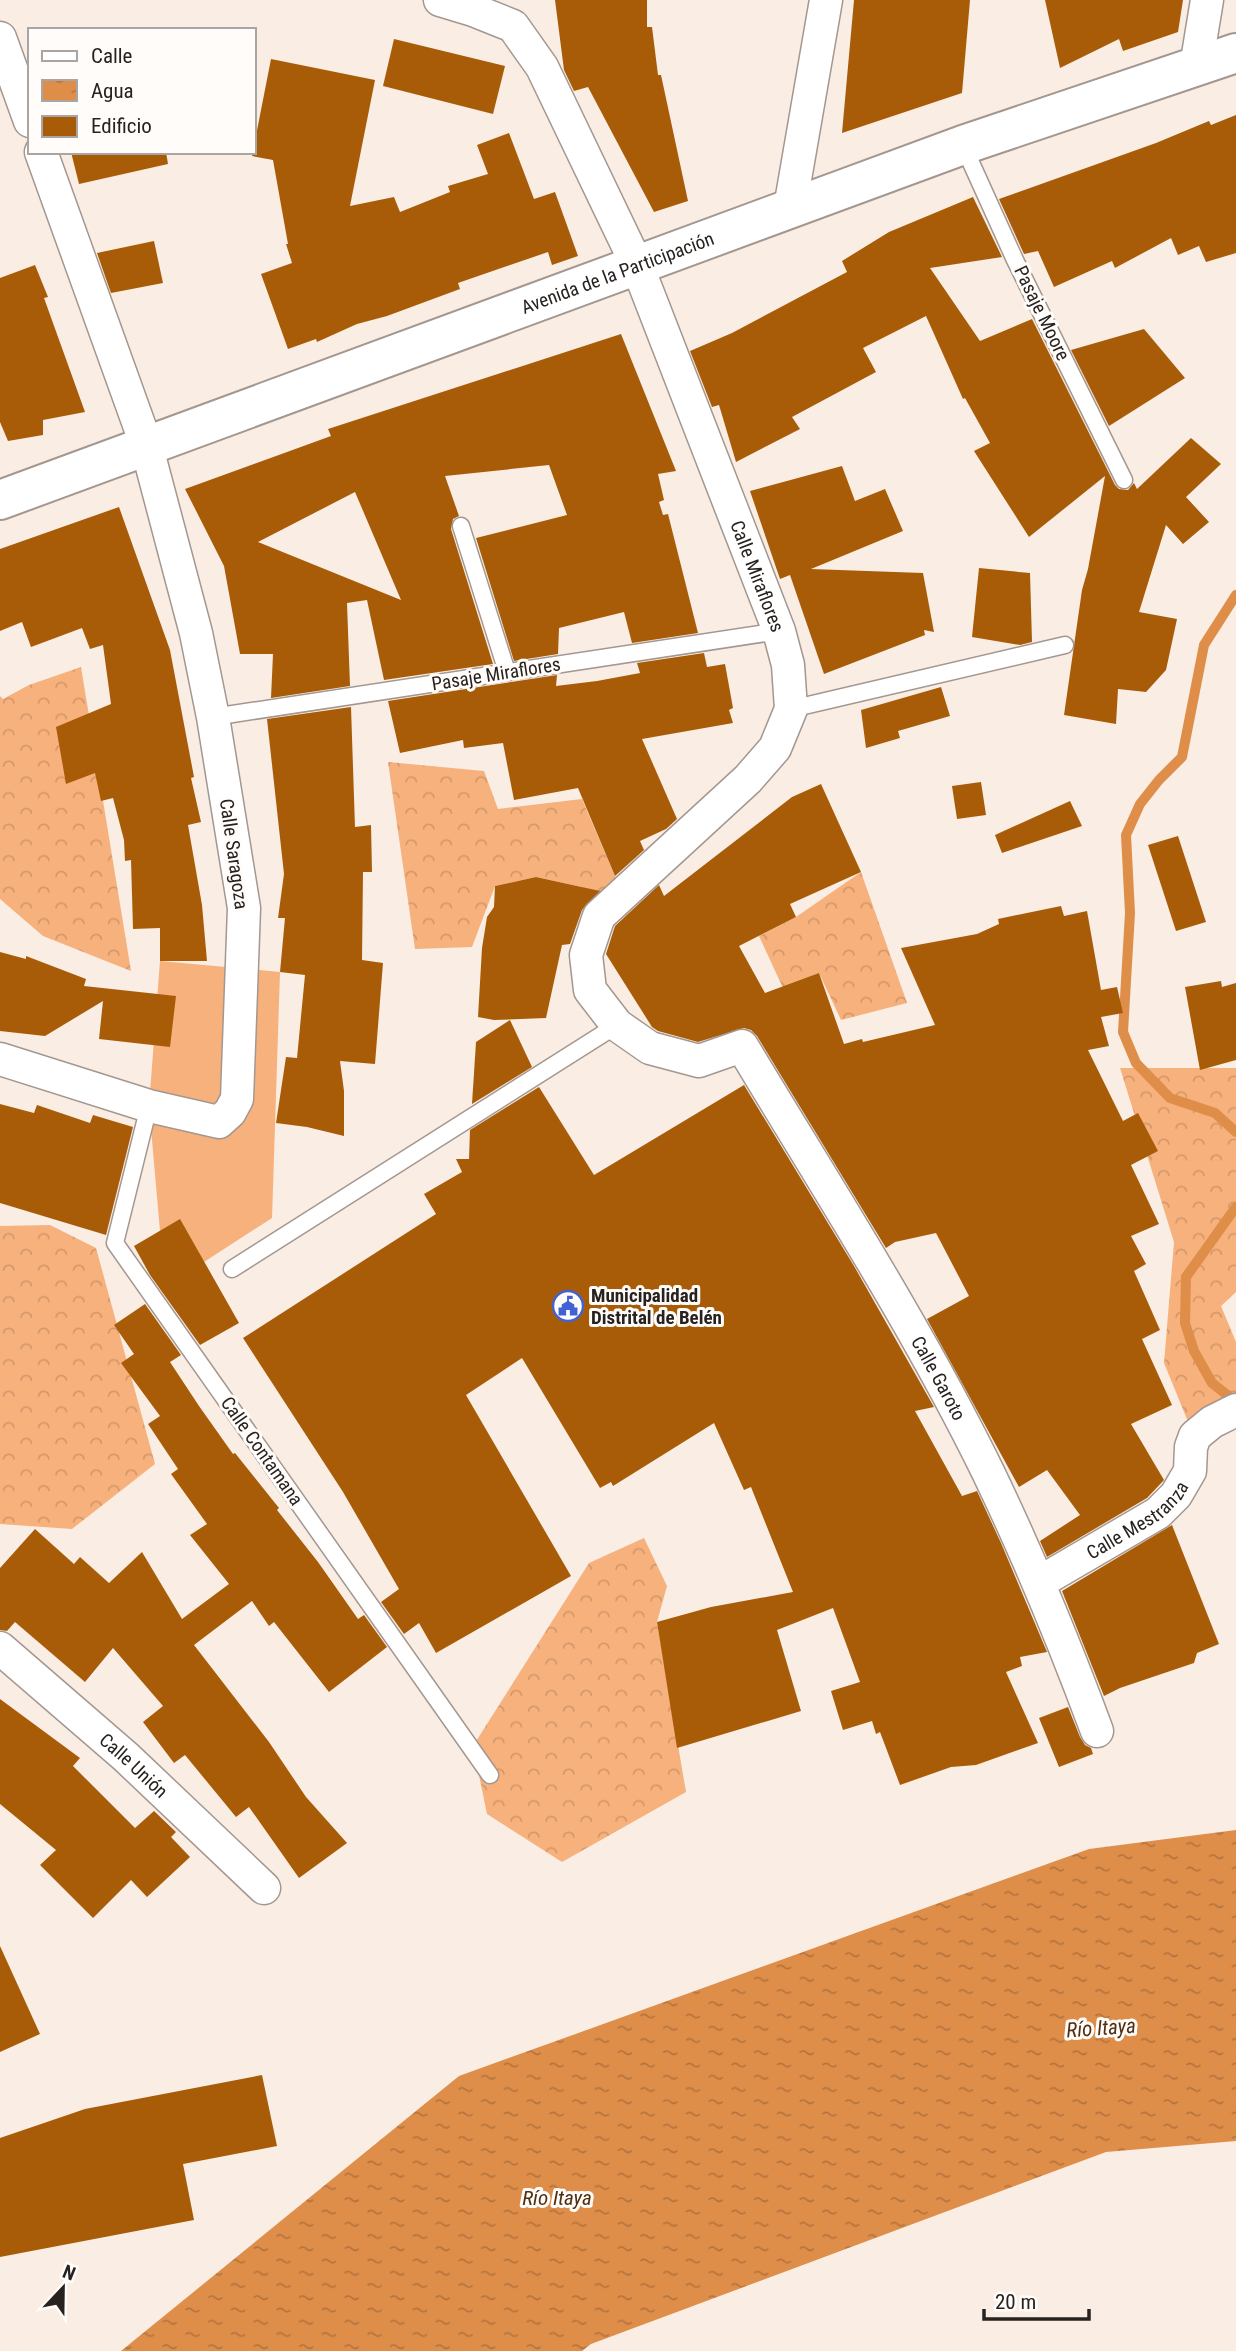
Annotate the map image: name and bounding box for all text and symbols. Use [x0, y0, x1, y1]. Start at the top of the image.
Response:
legend [28, 28, 256, 154]
text: Calle [91, 44, 133, 68]
text: Agua [91, 79, 134, 103]
text: Edificio [91, 114, 152, 138]
street label: Avenida de la Participación [518, 226, 717, 318]
street label: Pasaje Moore [1009, 262, 1075, 364]
street label: Calle Miraflores [726, 517, 790, 635]
street label: Pasaje Miraflores [430, 652, 562, 696]
street label: Calle Saragoza [215, 797, 253, 911]
place label: Municipalidad Distrital de Belén [591, 1284, 722, 1329]
public building icon: Municipalidad Distrital de Belén [551, 1289, 585, 1323]
street label: Calle Garoto [907, 1332, 971, 1424]
street label: Calle Contamana [216, 1392, 308, 1510]
street label: Calle Mestranza [1082, 1477, 1193, 1564]
street label: Calle Unión [95, 1728, 173, 1802]
water label: Río Itaya [1066, 2014, 1136, 2042]
water label: Río Itaya [522, 2186, 592, 2210]
north arrow [28, 2253, 98, 2323]
text: N [59, 2260, 79, 2286]
scale bar [984, 2278, 1089, 2322]
text: 20 m [995, 2290, 1036, 2314]

